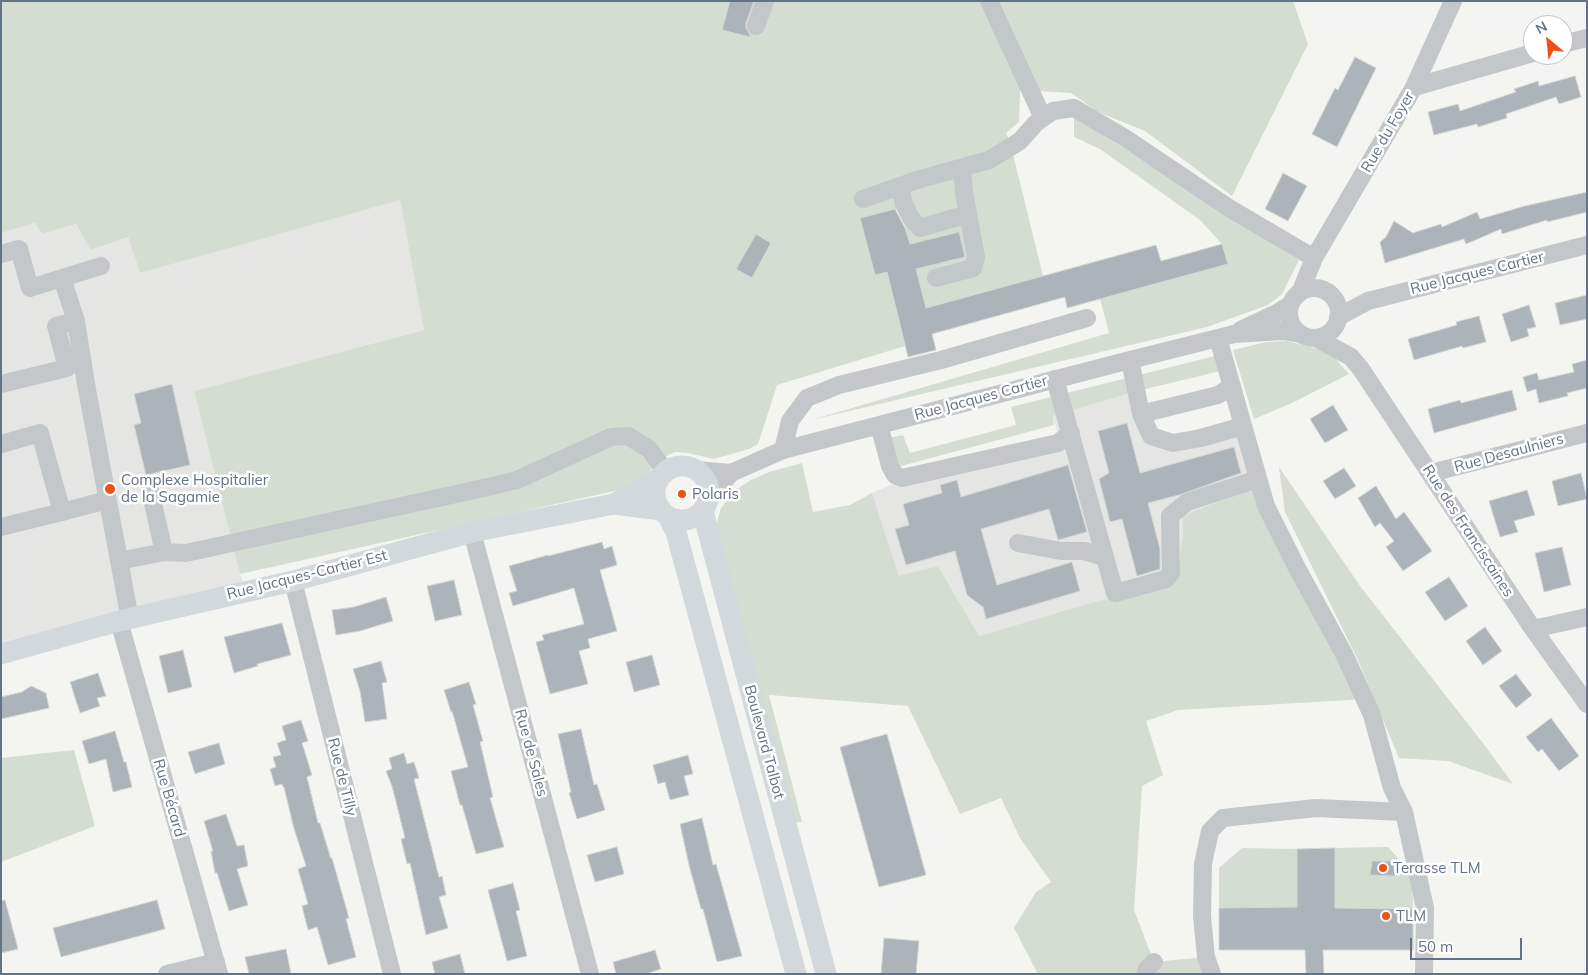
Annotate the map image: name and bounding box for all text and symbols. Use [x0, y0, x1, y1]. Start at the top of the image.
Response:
north arrow [1523, 15, 1573, 65]
text: N [1533, 17, 1550, 38]
street label: Rue du Foyer [1358, 88, 1418, 176]
street label: Rue Jacques Cartier [1408, 248, 1546, 298]
street label: Rue Jacques Cartier [913, 372, 1049, 424]
street label: Rue Desaulniers [1452, 430, 1566, 476]
street label: Rue des Franciscaines [1419, 462, 1517, 600]
place label: Complexe Hospitalier de la Sagamie [121, 471, 268, 506]
marker: Complexe Hospitalier de la Sagamie [103, 482, 117, 496]
place label: Polaris [692, 485, 739, 503]
marker: Polaris [676, 488, 688, 500]
street label: Rue Jacques-Cartier Est [225, 546, 389, 604]
street label: Boulevard Talbot [740, 683, 788, 801]
street label: Rue de Sales [511, 707, 551, 799]
street label: Rue de Tilly [324, 736, 360, 818]
street label: Rue Bécard [149, 757, 189, 839]
place label: Terasse TLM [1393, 859, 1481, 877]
marker: Terasse TLM [1377, 862, 1389, 874]
place label: TLM [1396, 907, 1426, 925]
marker: TLM [1380, 910, 1392, 922]
scale bar [1413, 928, 1526, 960]
text: 50 m [1418, 937, 1453, 956]

